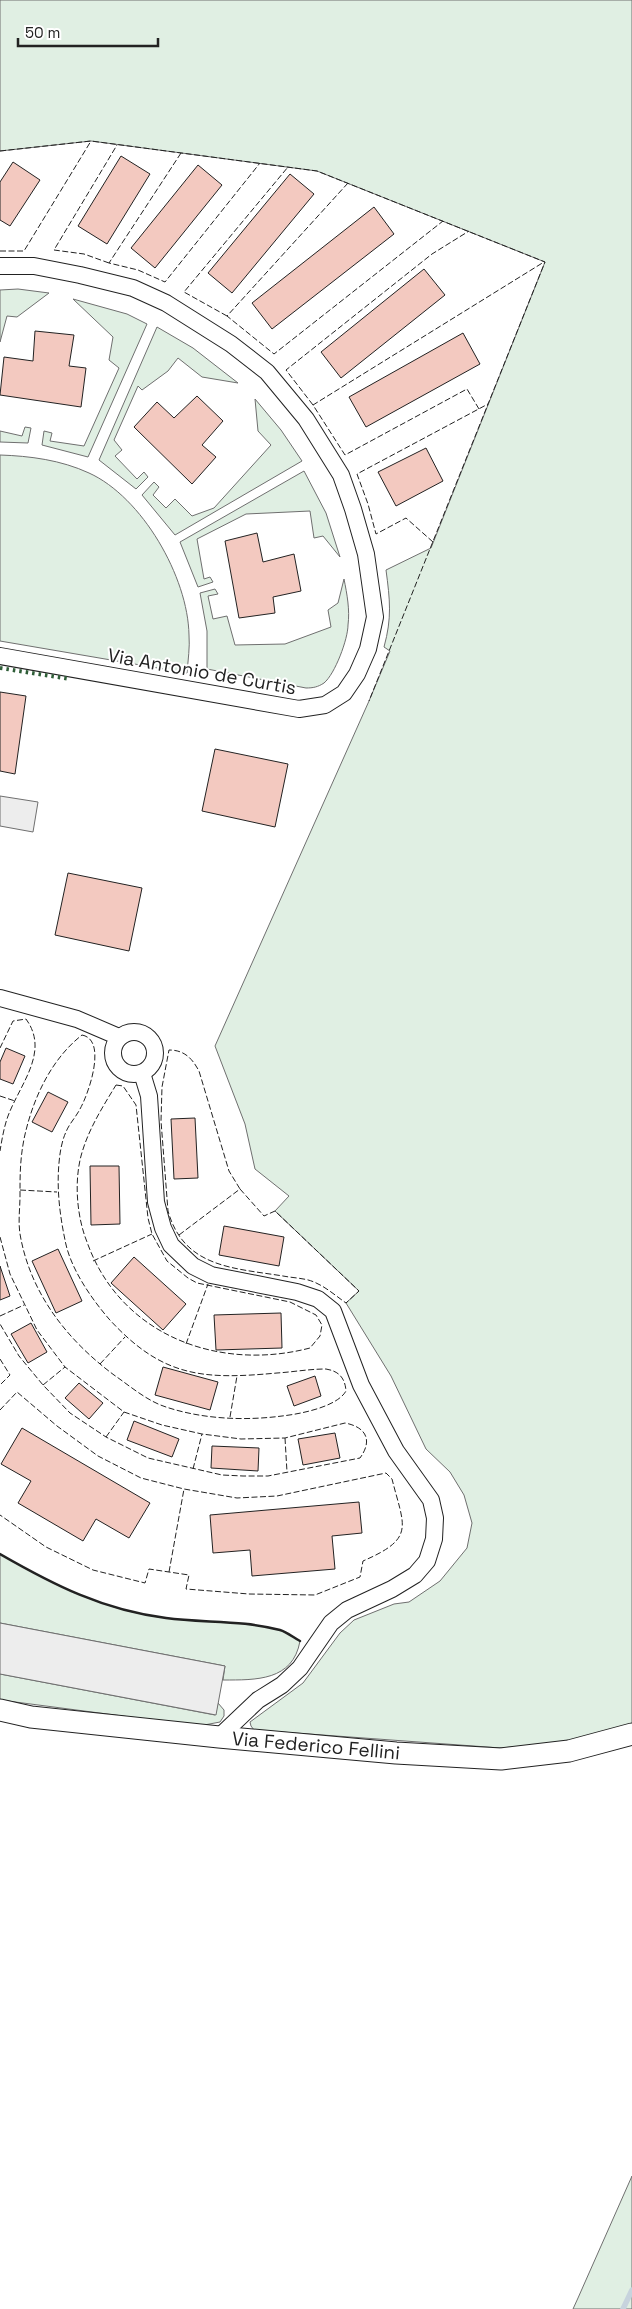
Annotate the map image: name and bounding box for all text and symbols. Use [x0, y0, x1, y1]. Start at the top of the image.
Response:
scale bar [18, 15, 158, 47]
text: 50 m [25, 23, 60, 42]
street label: Via Antonio de Curtis [106, 643, 298, 700]
street label: Via Federico Fellini [231, 1726, 401, 1765]

